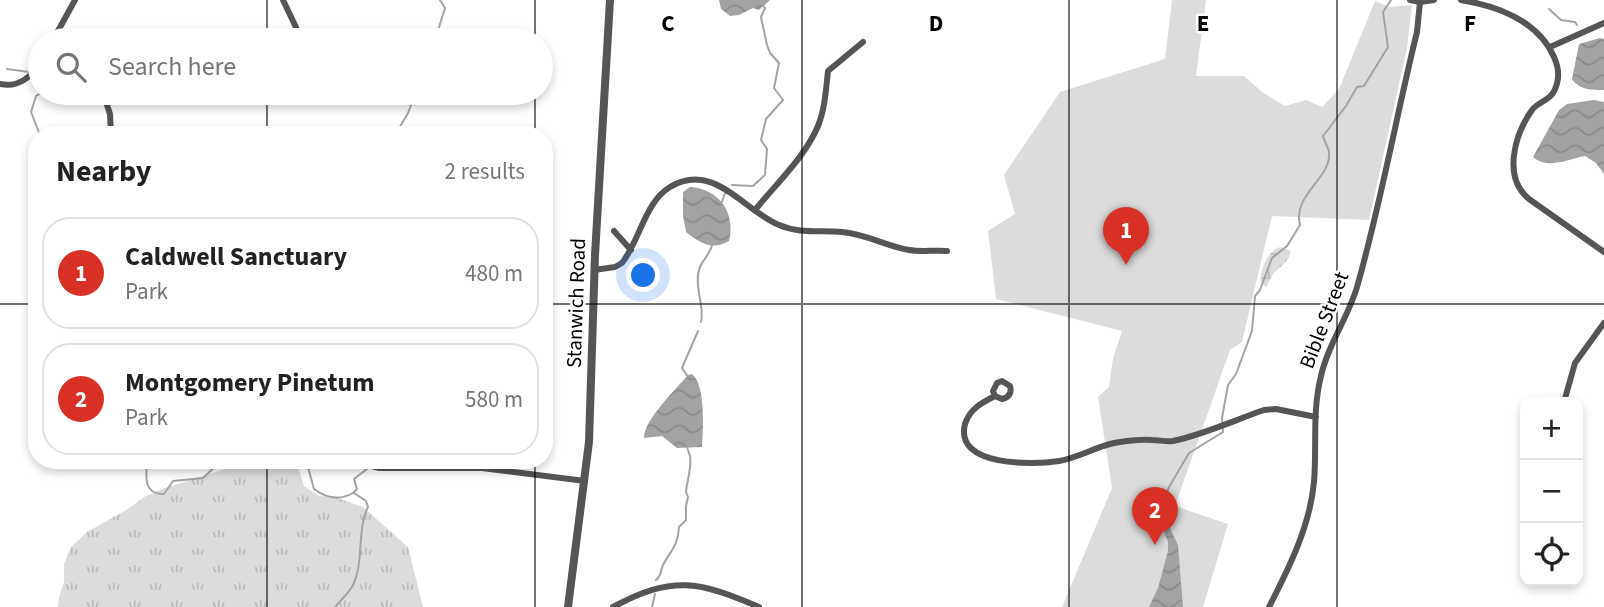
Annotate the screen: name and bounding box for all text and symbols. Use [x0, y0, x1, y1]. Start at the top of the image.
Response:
text: C [661, 7, 675, 40]
text: D [929, 7, 943, 40]
text: E [1197, 7, 1209, 40]
text: F [1464, 7, 1476, 40]
search box [28, 28, 553, 105]
icon: search [52, 48, 90, 86]
text: Search here [108, 48, 236, 85]
text: Nearby [56, 150, 151, 193]
text: 2 results [445, 155, 525, 188]
pin: 1 [1103, 207, 1149, 265]
text: Caldwell Sanctuary [125, 238, 347, 275]
street label: Stanwich Road [559, 238, 593, 368]
text: 1 [75, 257, 87, 290]
text: 480 m [465, 257, 523, 290]
your location [626, 258, 660, 292]
street label: Bible Street [1292, 267, 1356, 373]
text: Park [125, 275, 168, 308]
text: Montgomery Pinetum [125, 364, 374, 401]
text: 2 [75, 383, 87, 416]
text: 580 m [465, 383, 523, 416]
map controls [1520, 397, 1583, 586]
button: + [1520, 397, 1583, 460]
text: Park [125, 401, 168, 434]
button: − [1520, 460, 1583, 523]
pin: 2 [1132, 487, 1178, 545]
button: locate [1520, 523, 1583, 586]

